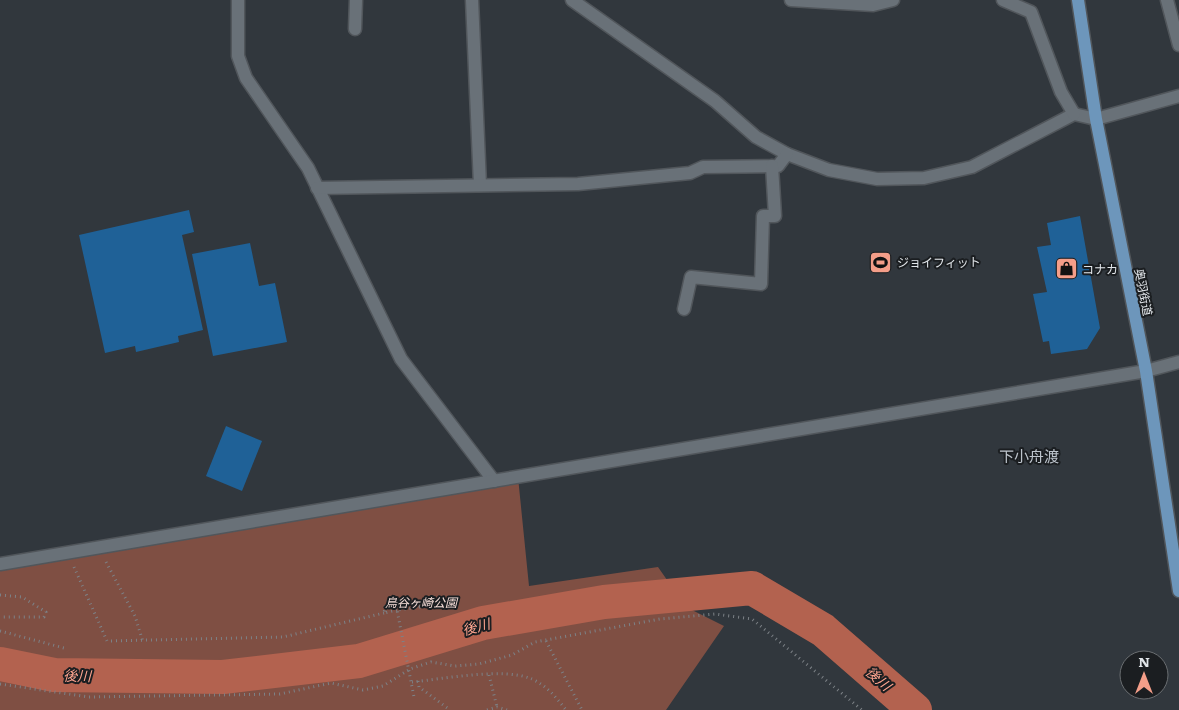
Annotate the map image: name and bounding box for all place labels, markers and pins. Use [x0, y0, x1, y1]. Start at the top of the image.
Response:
sports icon: ジョイフィット [869, 250, 893, 274]
place label: ジョイフィット [897, 253, 981, 271]
shop icon: コナカ [1054, 257, 1078, 281]
place label: コナカ [1082, 260, 1118, 278]

